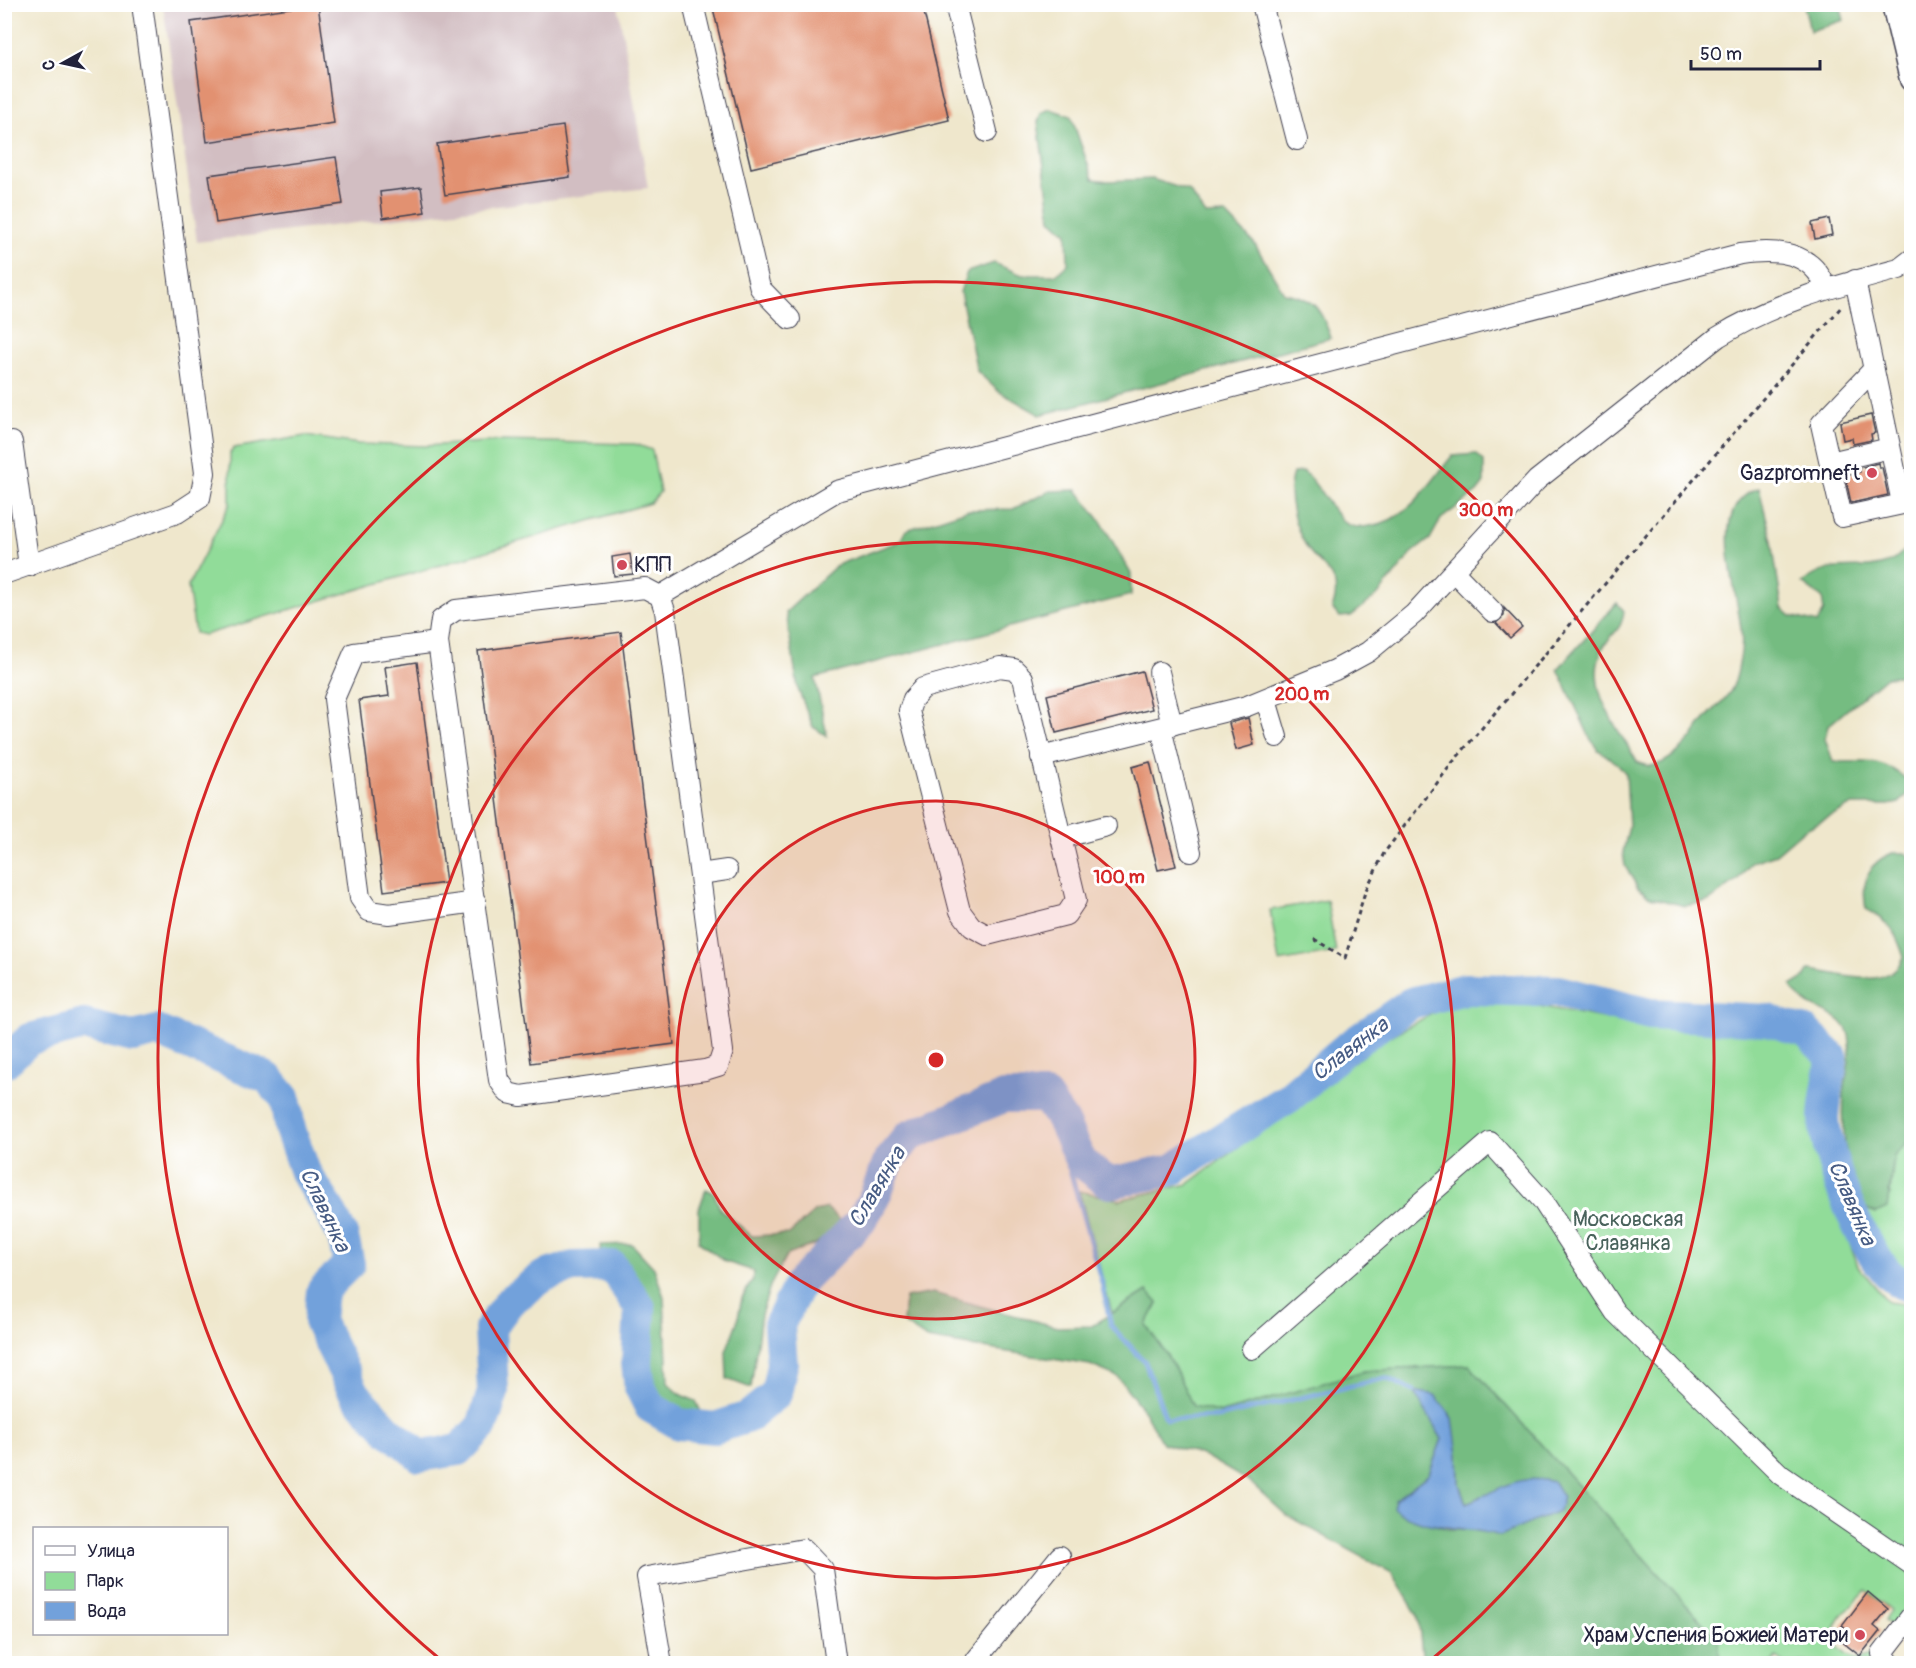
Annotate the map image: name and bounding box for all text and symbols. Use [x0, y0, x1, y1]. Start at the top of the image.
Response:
north arrow [33, 33, 93, 93]
scale bar [1691, 33, 1820, 71]
text: 50 m [1700, 43, 1742, 66]
text: С [39, 59, 60, 71]
place label: Gazpromneft [1740, 460, 1861, 487]
marker: Gazpromneft [1865, 466, 1879, 480]
text: 300 m [1459, 499, 1513, 522]
place label: КПП [634, 552, 671, 579]
marker: КПП [615, 558, 629, 572]
text: 200 m [1275, 683, 1329, 706]
text: 100 m [1093, 866, 1145, 889]
water label: Славянка [1306, 1010, 1395, 1087]
centre of rings [926, 1050, 946, 1070]
water label: Славянка [842, 1140, 913, 1232]
water label: Славянка [1822, 1157, 1883, 1251]
water label: Славянка [293, 1164, 357, 1258]
park label: Московская Славянка [1573, 1206, 1683, 1257]
legend [33, 1527, 228, 1635]
text: Улица [87, 1540, 135, 1563]
text: Парк [87, 1570, 124, 1593]
text: Вода [87, 1600, 126, 1623]
place label: Храм Успения Божией Матери [1583, 1622, 1848, 1649]
marker: Храм Успения Божией Матери [1853, 1628, 1867, 1642]

